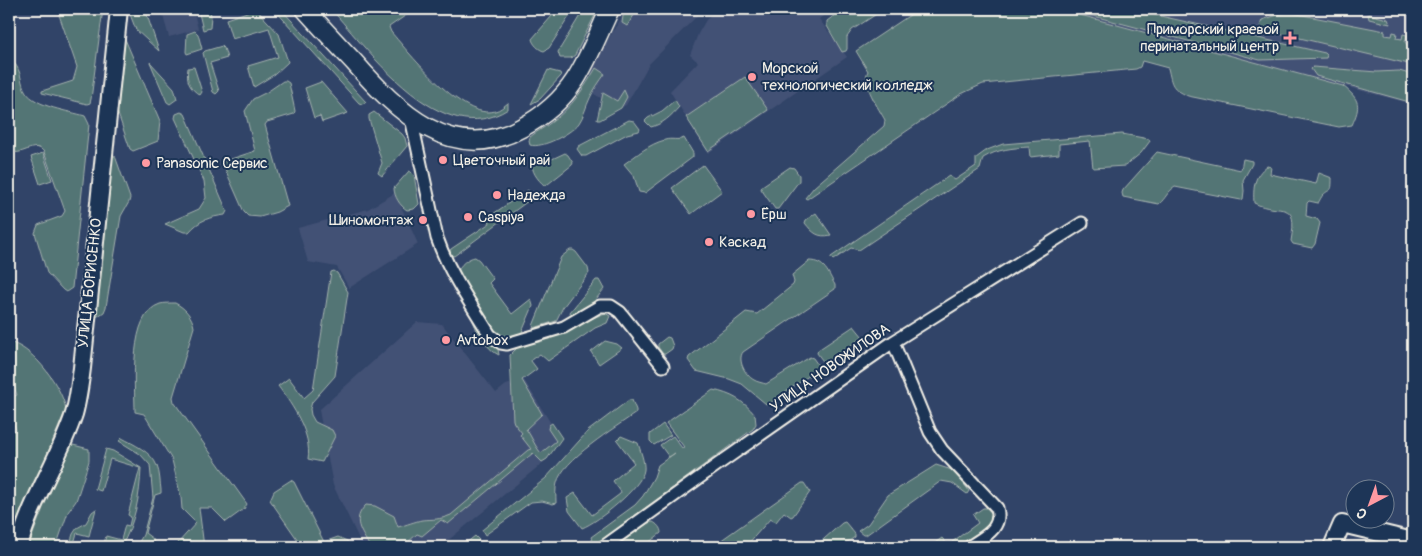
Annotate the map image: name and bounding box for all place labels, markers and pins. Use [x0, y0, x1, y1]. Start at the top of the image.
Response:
place label: Приморский краевой перинатальный центр [1140, 20, 1279, 56]
marker: Приморский краевой перинатальный центр [1283, 31, 1297, 45]
place label: Морской технологический колледж [762, 59, 933, 95]
marker: Морской технологический колледж [746, 71, 758, 83]
place label: Цветочный рай [453, 151, 550, 170]
place label: Panasonic Сервис [156, 154, 268, 173]
marker: Цветочный рай [437, 154, 449, 166]
marker: Panasonic Сервис [140, 157, 152, 169]
place label: Надежда [507, 186, 565, 205]
marker: Надежда [491, 189, 503, 201]
place label: Ёрш [761, 205, 787, 224]
place label: Caspiya [478, 208, 524, 227]
marker: Ёрш [745, 208, 757, 220]
place label: Шиномонтаж [329, 211, 413, 230]
marker: Caspiya [462, 211, 474, 223]
marker: Шиномонтаж [417, 214, 429, 226]
place label: Каскад [719, 233, 766, 252]
marker: Каскад [703, 236, 715, 248]
place label: Avtobox [456, 331, 508, 350]
marker: Avtobox [440, 334, 452, 346]

